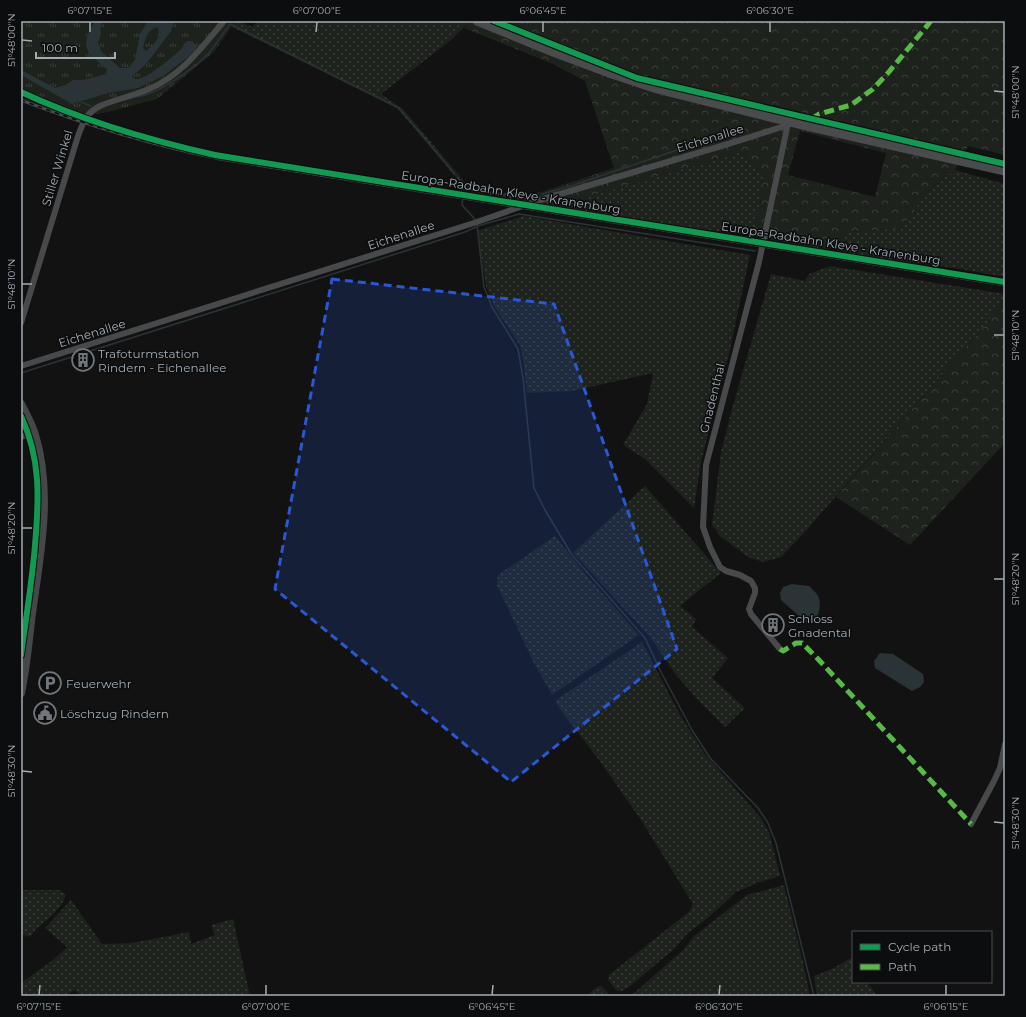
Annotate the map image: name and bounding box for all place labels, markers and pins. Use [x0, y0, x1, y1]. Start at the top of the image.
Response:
place label: Trafoturmstation Rindern - Eichenallee [98, 346, 227, 375]
building icon: Trafoturmstation Rindern - Eichenallee [70, 347, 96, 373]
place label: Schloss Gnadental [788, 611, 851, 640]
building icon: Schloss Gnadental [760, 612, 786, 638]
parking icon: Feuerwehr [37, 670, 63, 696]
place label: Feuerwehr [66, 676, 132, 691]
public building icon: Löschzug Rindern [32, 700, 58, 726]
place label: Löschzug Rindern [60, 706, 169, 721]

